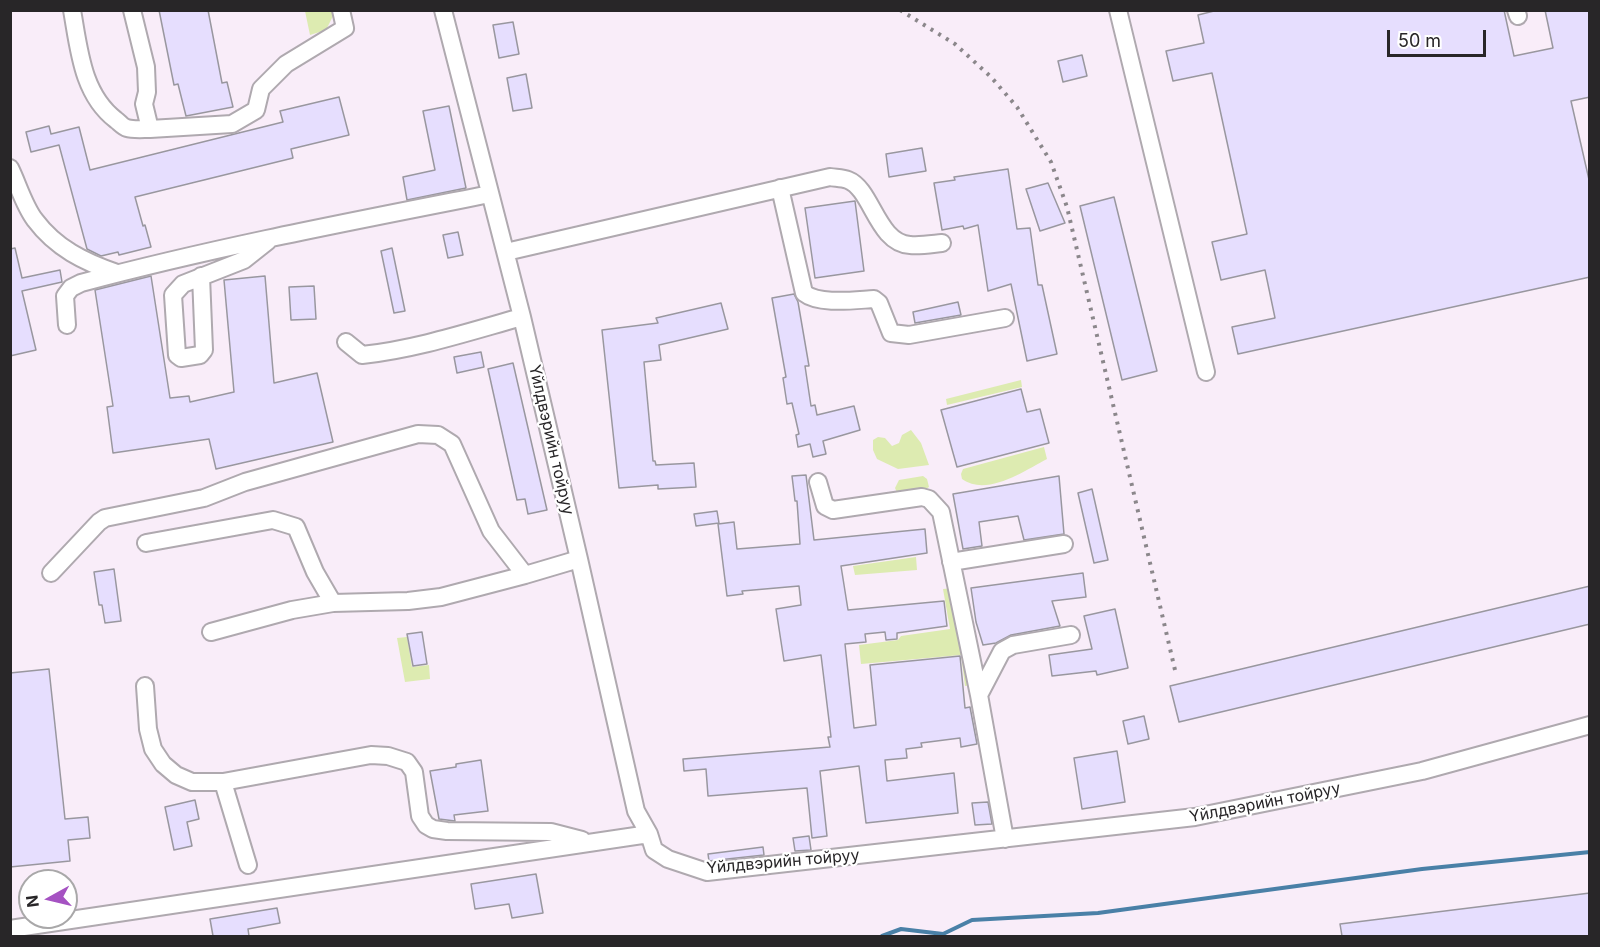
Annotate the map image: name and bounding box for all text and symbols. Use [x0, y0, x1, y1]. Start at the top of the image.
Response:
scale bar [1390, 18, 1489, 56]
text: 50 m [1398, 30, 1441, 51]
street label: Үйлдвэрийн тойруу [524, 363, 578, 517]
street label: Үйлдвэрийн тойруу [1188, 779, 1342, 827]
street label: Үйлдвэрийн тойруу [706, 846, 860, 878]
north arrow [18, 869, 78, 929]
text: N [21, 894, 43, 909]

